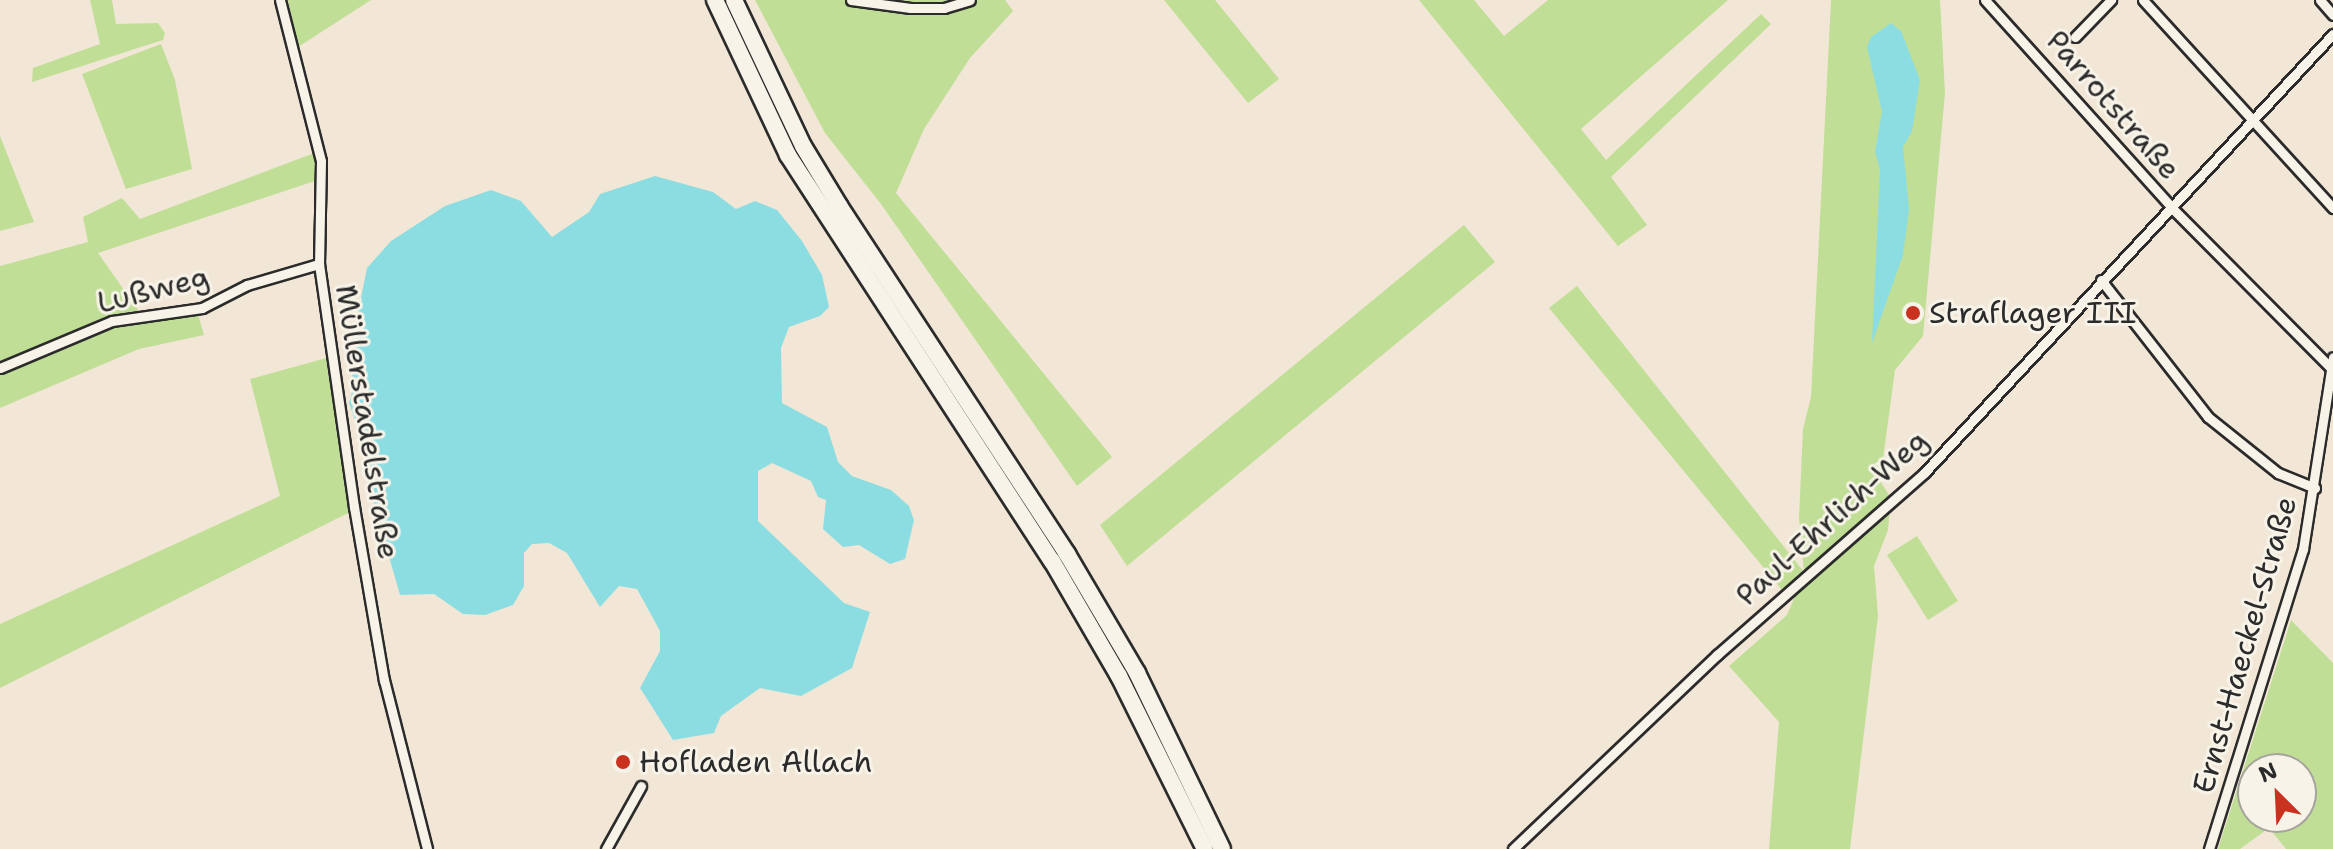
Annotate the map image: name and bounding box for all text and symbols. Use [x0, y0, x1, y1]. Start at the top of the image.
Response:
street label: Parrotstraße [2039, 23, 2187, 187]
street label: Lußweg [93, 259, 213, 321]
street label: Müllerstadelstraße [328, 282, 406, 562]
place label: Straflager III [1929, 295, 2137, 331]
marker: Straflager III [1904, 304, 1922, 322]
street label: Paul-Ehrlich-Weg [1729, 422, 1935, 614]
street label: Ernst-Haeckel-Straße [2185, 493, 2305, 797]
place label: Hofladen Allach [639, 744, 873, 780]
marker: Hofladen Allach [614, 753, 632, 771]
north arrow [2237, 753, 2317, 833]
text: N [2254, 756, 2282, 789]

